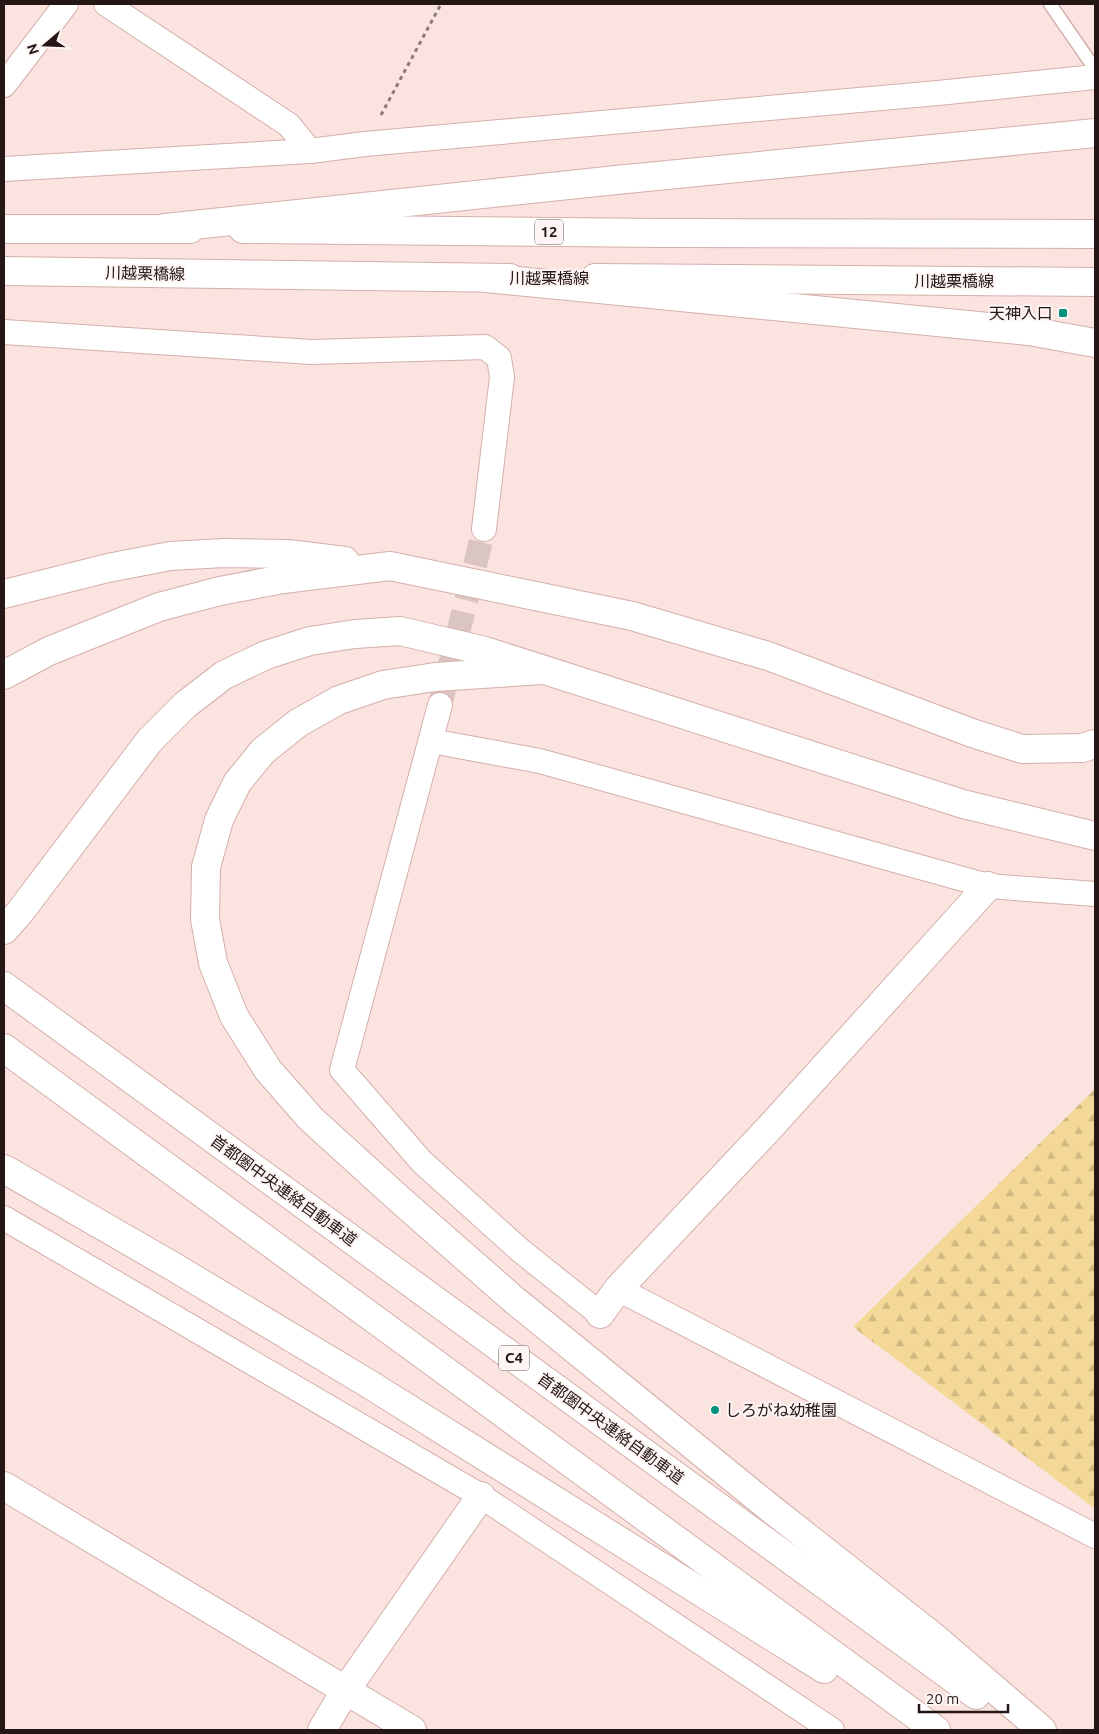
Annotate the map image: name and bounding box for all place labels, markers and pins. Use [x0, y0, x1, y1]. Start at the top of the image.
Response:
place label: 天神入口 [989, 304, 1053, 322]
marker: 天神入口 [1057, 307, 1069, 319]
place label: しろがね幼稚園 [725, 1401, 837, 1419]
marker: しろがね幼稚園 [709, 1404, 721, 1416]

